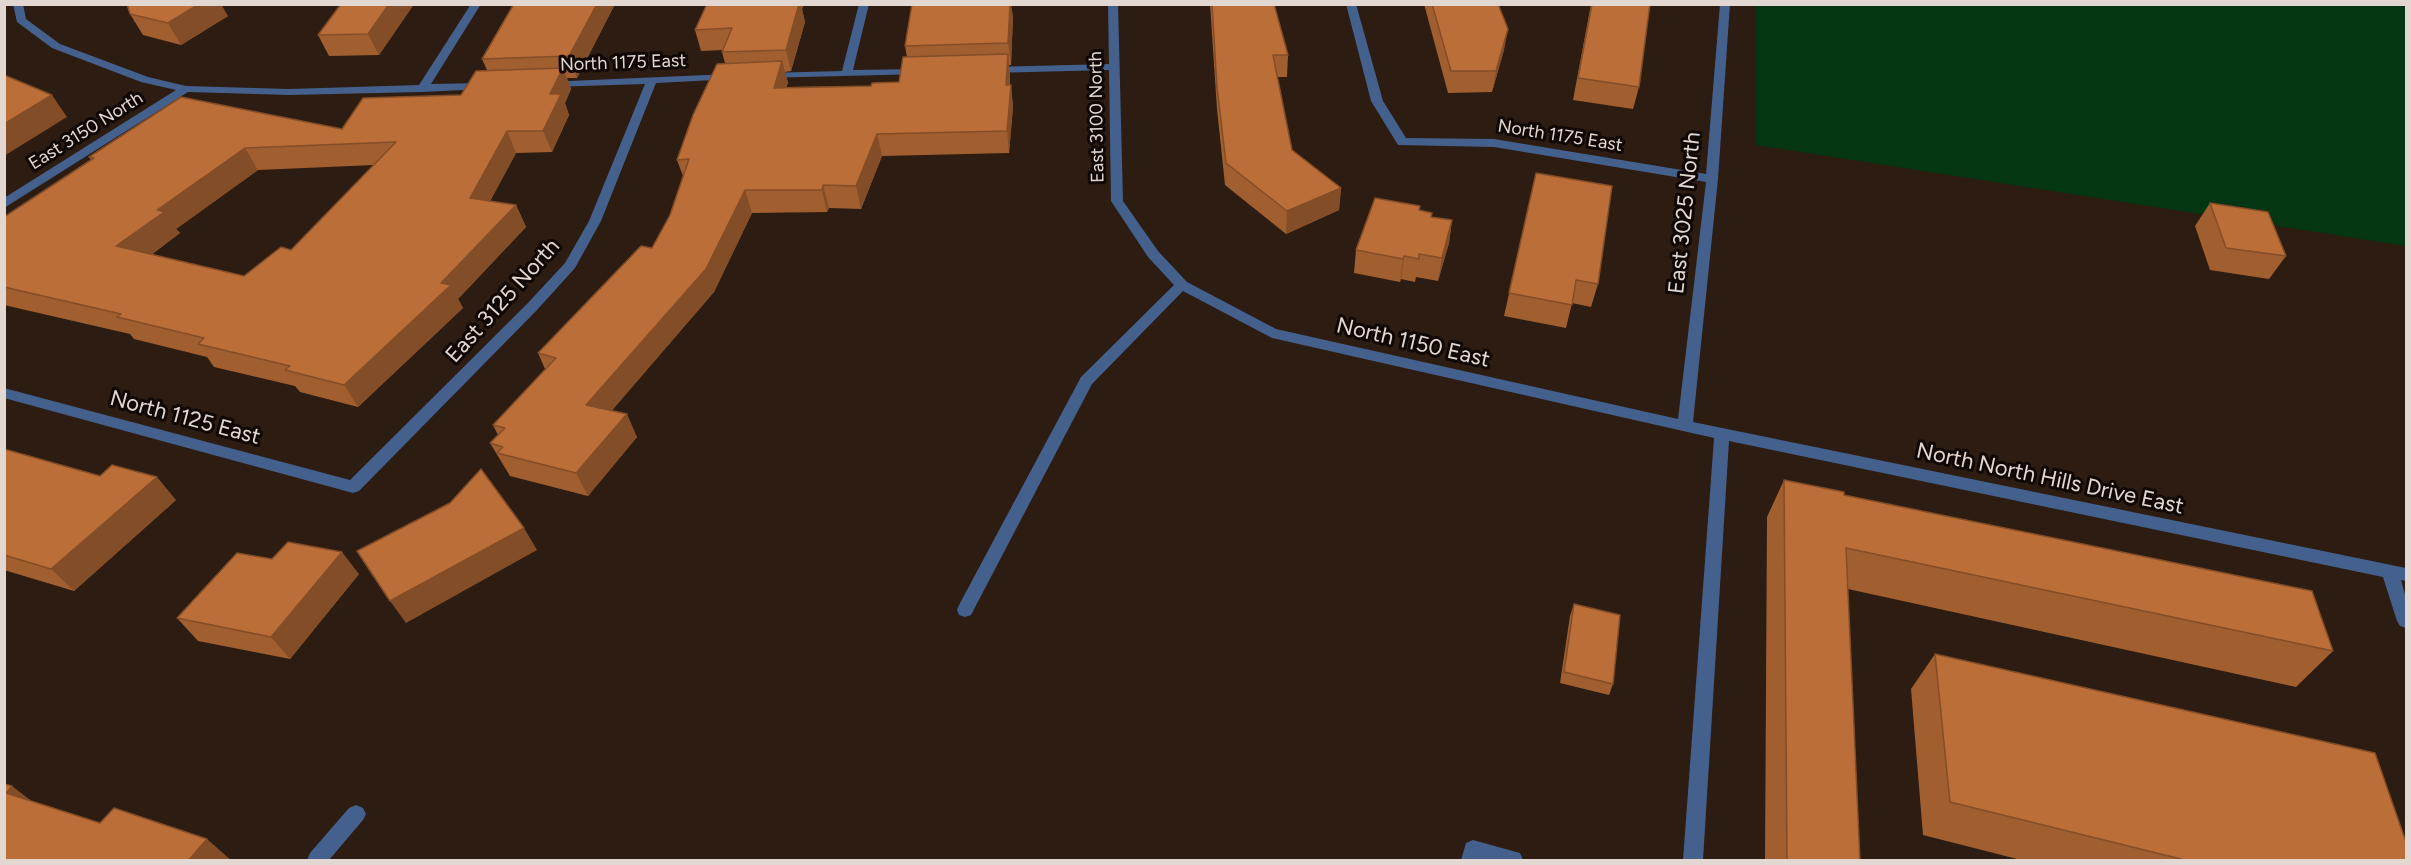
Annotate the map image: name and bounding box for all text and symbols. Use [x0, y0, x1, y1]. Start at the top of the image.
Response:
street label: North 1175 East [560, 50, 686, 76]
street label: East 3100 North [1085, 51, 1109, 183]
street label: East 3150 North [25, 87, 147, 175]
street label: North 1175 East [1496, 115, 1624, 157]
street label: East 3025 North [1663, 131, 1707, 295]
street label: East 3125 North [440, 234, 566, 368]
street label: North 1150 East [1334, 313, 1492, 373]
street label: North 1125 East [107, 385, 263, 451]
street label: North North Hills Drive East [1914, 438, 2186, 520]

